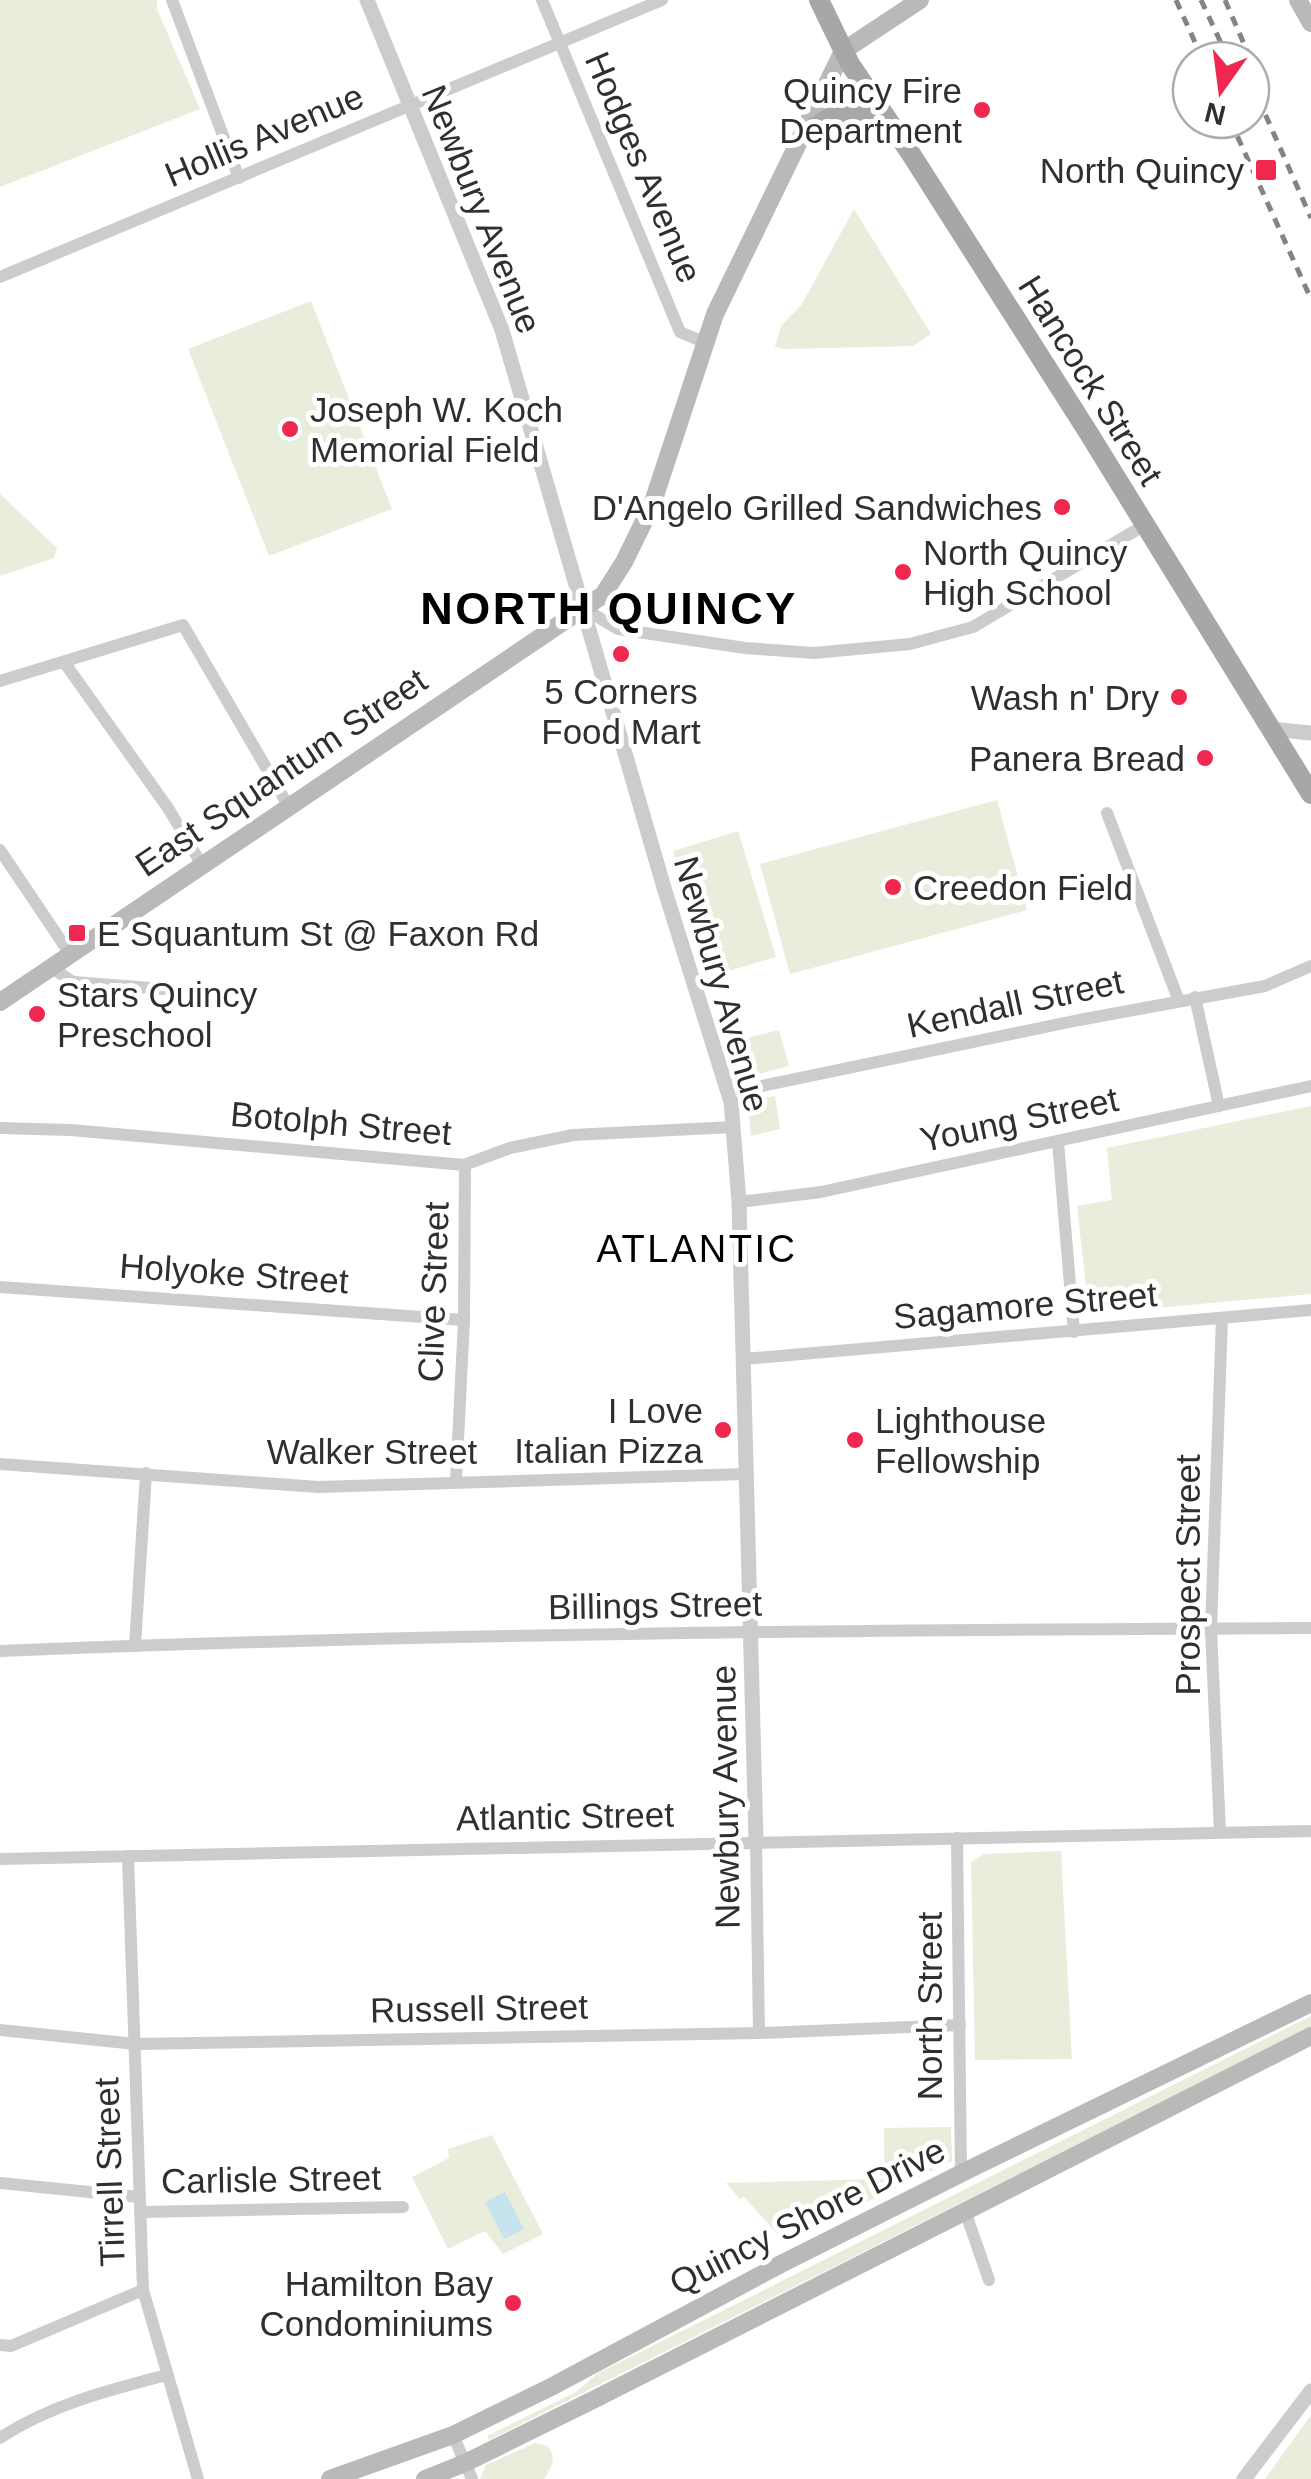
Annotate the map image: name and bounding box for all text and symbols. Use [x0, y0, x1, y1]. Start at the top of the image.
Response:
north arrow [1171, 40, 1271, 140]
street label: Hodges Avenue [578, 46, 710, 288]
place label: Quincy Fire Department [779, 71, 962, 150]
street label: Hollis Avenue [159, 76, 369, 194]
street label: Newbury Avenue [414, 79, 550, 339]
text: N [1202, 96, 1229, 131]
marker: Quincy Fire Department [971, 99, 993, 121]
place label: North Quincy [1040, 151, 1244, 190]
marker: North Quincy [1253, 157, 1279, 183]
street label: Hancock Street [1011, 268, 1171, 492]
place label: Joseph W. Koch Memorial Field [310, 390, 563, 469]
marker: Joseph W. Koch Memorial Field [279, 418, 301, 440]
place label: D'Angelo Grilled Sandwiches [592, 488, 1042, 527]
marker: D'Angelo Grilled Sandwiches [1051, 496, 1073, 518]
place label: North Quincy High School [923, 533, 1128, 612]
marker: North Quincy High School [892, 561, 914, 583]
district label: NORTH QUINCY [420, 583, 798, 634]
marker: 5 Corners Food Mart [610, 643, 632, 665]
street label: East Squantum Street [128, 660, 434, 884]
place label: 5 Corners Food Mart [541, 672, 701, 751]
place label: Wash n' Dry [971, 678, 1159, 717]
marker: Wash n' Dry [1168, 686, 1190, 708]
place label: Panera Bread [969, 739, 1185, 778]
marker: Panera Bread [1194, 747, 1216, 769]
street label: Newbury Avenue [667, 852, 777, 1116]
place label: Creedon Field [913, 868, 1133, 907]
marker: Creedon Field [882, 876, 904, 898]
place label: E Squantum St @ Faxon Rd [97, 914, 539, 953]
marker: E Squantum St @ Faxon Rd [66, 922, 88, 944]
street label: Kendall Street [903, 961, 1127, 1045]
place label: Stars Quincy Preschool [57, 975, 258, 1054]
marker: Stars Quincy Preschool [26, 1003, 48, 1025]
street label: Young Street [917, 1079, 1122, 1159]
street label: Botolph Street [229, 1094, 453, 1152]
street label: Clive Street [410, 1201, 456, 1383]
district label: ATLANTIC [597, 1228, 797, 1270]
street label: Holyoke Street [118, 1246, 350, 1300]
street label: Sagamore Street [892, 1274, 1159, 1336]
place label: I Love Italian Pizza [514, 1391, 704, 1470]
place label: Lighthouse Fellowship [875, 1401, 1046, 1480]
marker: I Love Italian Pizza [712, 1419, 734, 1441]
marker: Lighthouse Fellowship [844, 1429, 866, 1451]
street label: Walker Street [267, 1432, 478, 1471]
street label: Prospect Street [1168, 1454, 1207, 1696]
street label: Billings Street [548, 1584, 763, 1626]
street label: Newbury Avenue [703, 1665, 747, 1929]
street label: Atlantic Street [456, 1795, 675, 1837]
street label: North Street [910, 1911, 949, 2100]
street label: Russell Street [370, 1987, 589, 2029]
street label: Tirrell Street [86, 2076, 132, 2267]
street label: Quincy Shore Drive [663, 2130, 951, 2302]
street label: Carlisle Street [161, 2158, 381, 2200]
place label: Hamilton Bay Condominiums [260, 2264, 493, 2343]
marker: Hamilton Bay Condominiums [502, 2292, 524, 2314]

